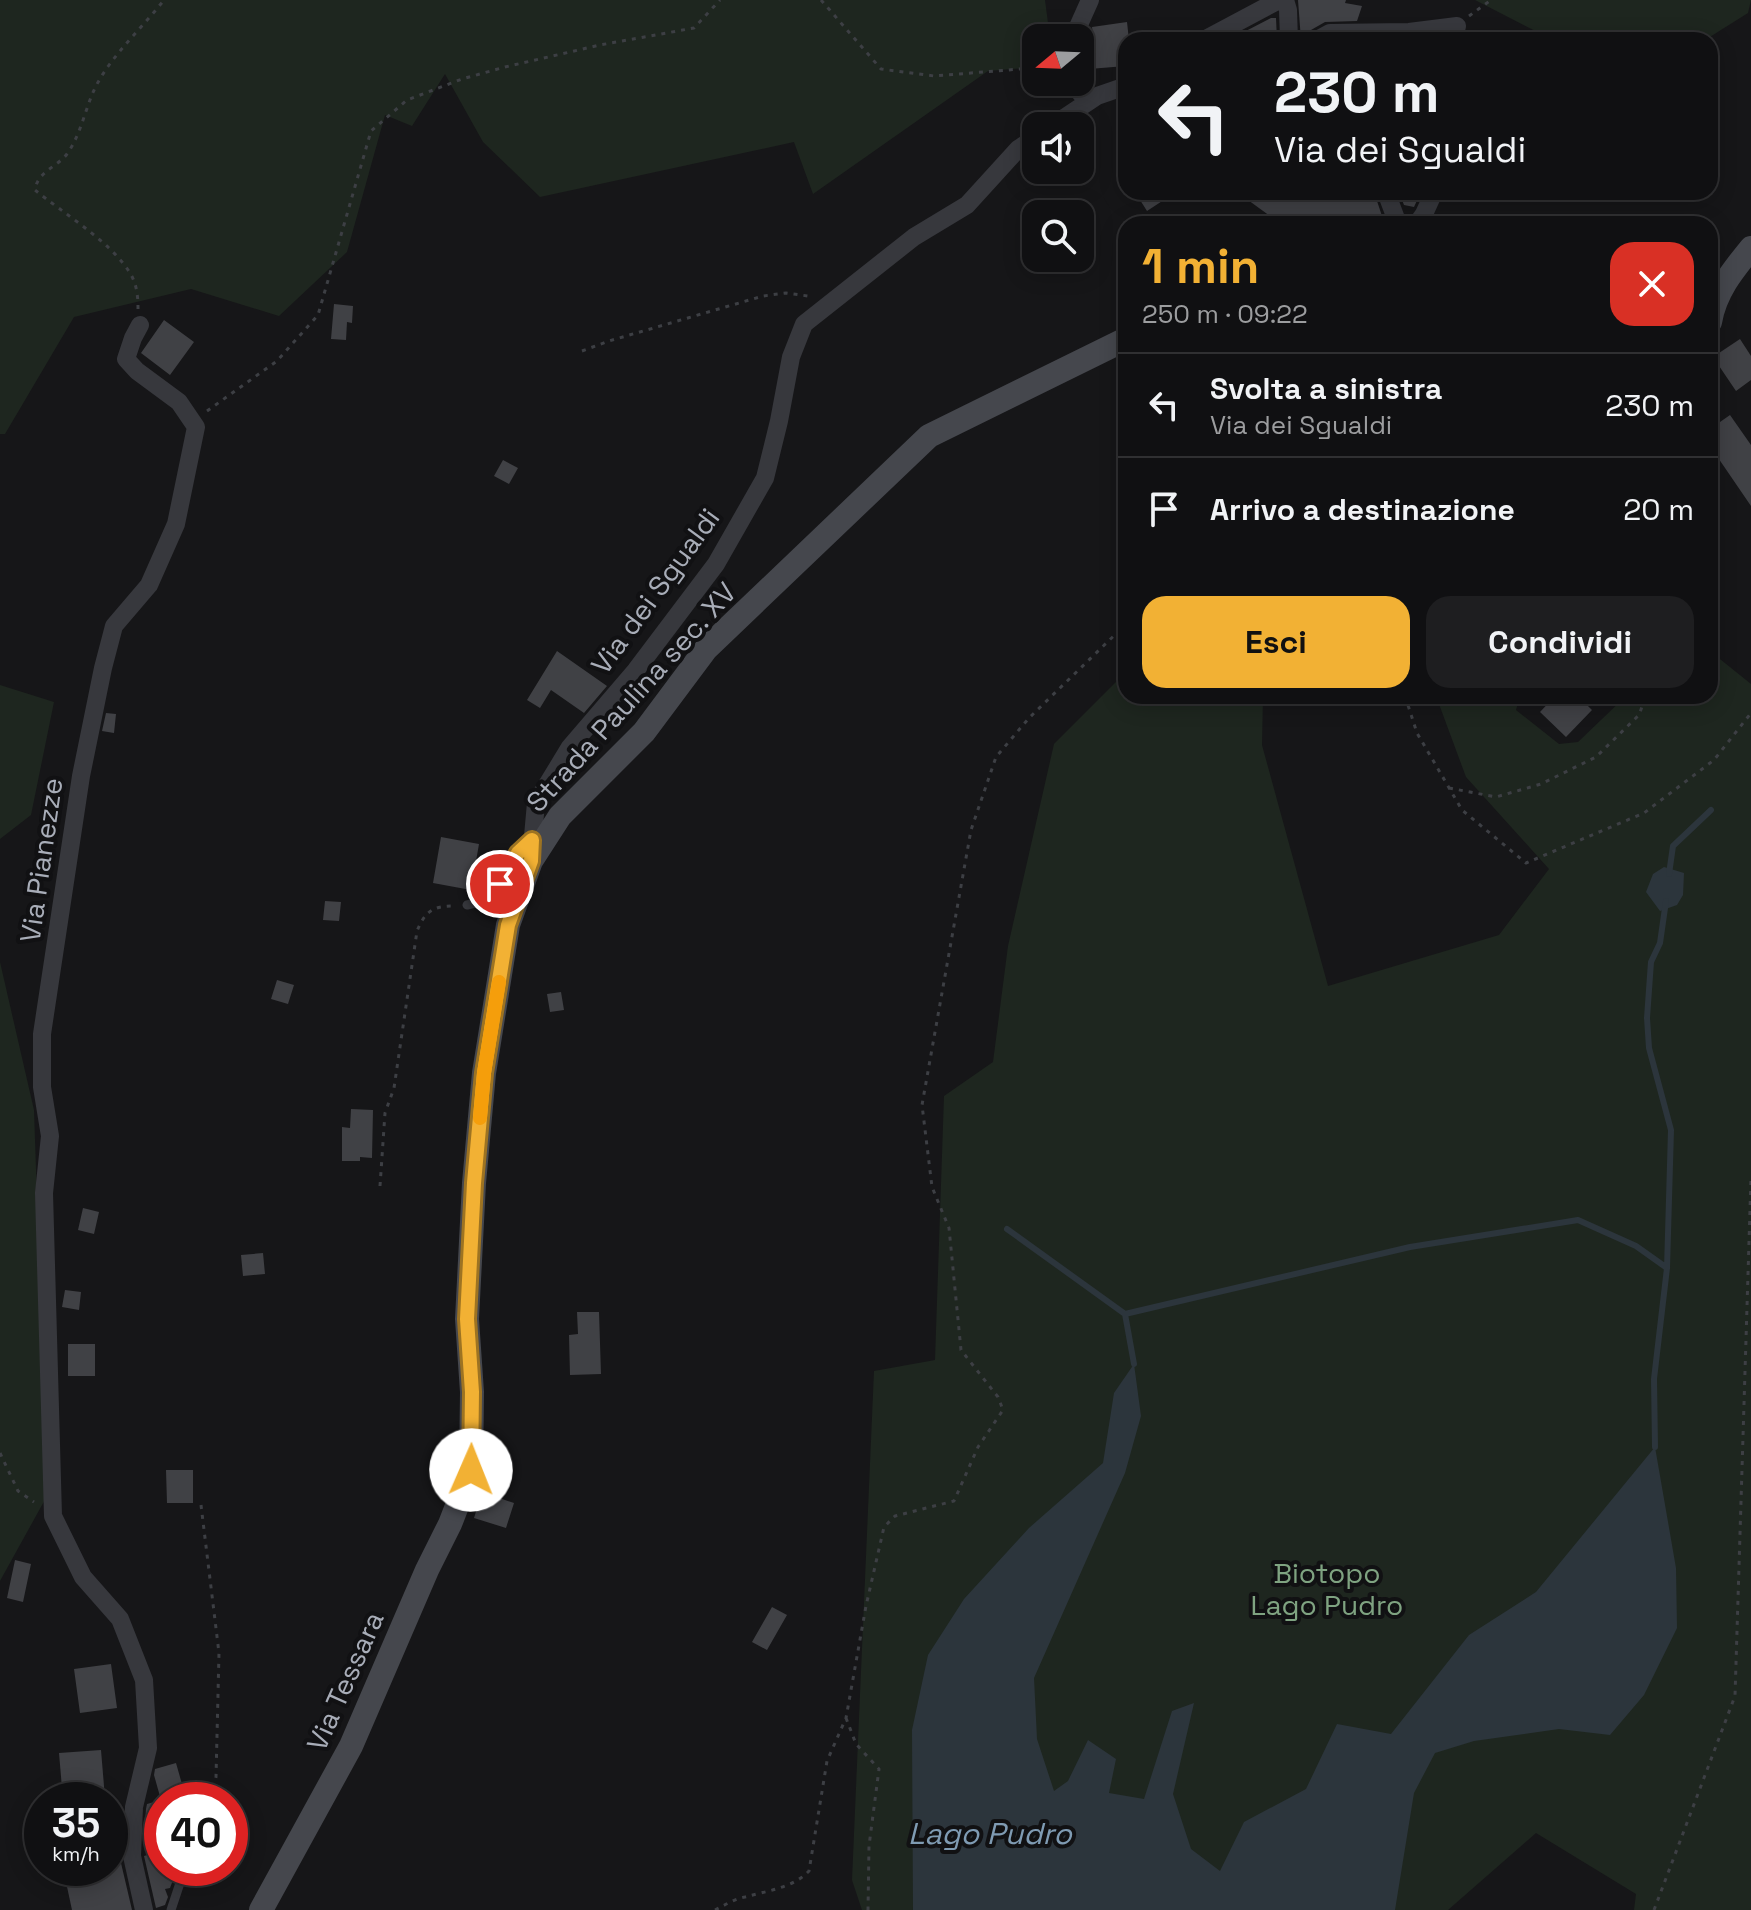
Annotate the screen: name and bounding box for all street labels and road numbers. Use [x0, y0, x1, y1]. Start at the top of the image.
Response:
street label: Via dei Sgualdi [583, 501, 727, 681]
street label: Strada Paulina sec. XV [518, 575, 744, 819]
street label: Via Pianezze [12, 775, 70, 945]
street label: Via Tessara [298, 1606, 392, 1756]

